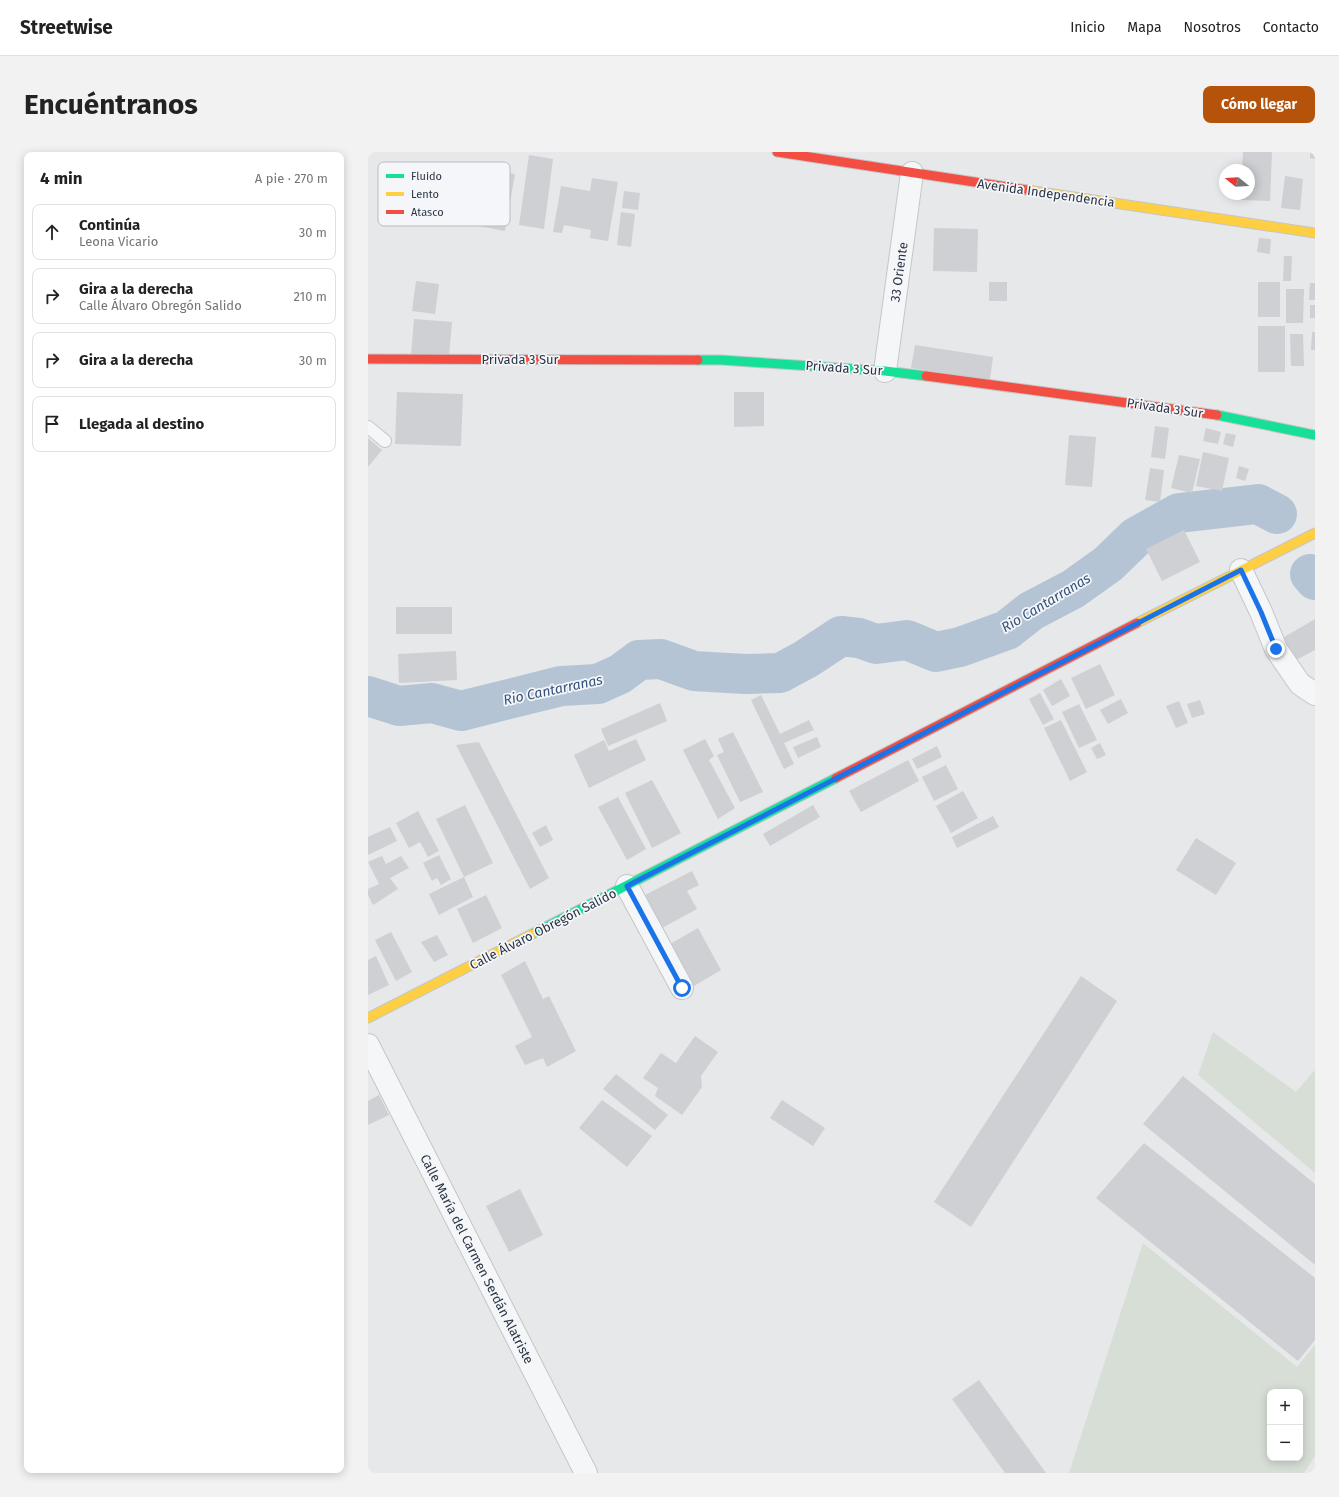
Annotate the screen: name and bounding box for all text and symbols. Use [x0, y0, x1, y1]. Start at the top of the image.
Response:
text: Streetwise [20, 16, 113, 39]
text: Inicio [1070, 19, 1105, 36]
text: Mapa [1127, 19, 1162, 36]
text: Nosotros [1184, 19, 1241, 36]
text: Contacto [1263, 19, 1319, 36]
button: Cómo llegar [1203, 86, 1315, 123]
text: Encuéntranos [24, 88, 198, 121]
legend [378, 162, 510, 226]
north arrow [1219, 164, 1255, 200]
text: 4 min [40, 168, 83, 189]
text: Fluido [411, 170, 442, 183]
text: A pie · 270 m [255, 171, 328, 186]
street label: Avenida Independencia [976, 176, 1116, 210]
text: Lento [411, 188, 439, 201]
text: Atasco [411, 206, 444, 219]
text: Continúa [79, 216, 140, 234]
icon: ahead [41, 221, 63, 243]
text: 30 m [299, 225, 327, 240]
text: Leona Vicario [79, 234, 158, 249]
street label: 33 Oriente [887, 241, 911, 303]
text: Gira a la derecha [79, 280, 193, 298]
icon: right [41, 285, 63, 307]
text: 210 m [293, 289, 327, 304]
text: Calle Álvaro Obregón Salido [79, 298, 242, 313]
icon: right [41, 349, 63, 371]
text: Gira a la derecha [79, 351, 193, 369]
street label: Privada 3 Sur [481, 352, 559, 367]
text: 30 m [299, 353, 327, 368]
street label: Privada 3 Sur [805, 358, 883, 378]
street label: Privada 3 Sur [1126, 395, 1204, 421]
icon: arrive [41, 413, 63, 435]
text: Llegada al destino [79, 415, 204, 433]
water label: Rio Cantarranas [998, 569, 1094, 636]
route end [1267, 640, 1285, 658]
water label: Rio Cantarranas [502, 671, 605, 709]
street label: Calle Álvaro Obregón Salido [467, 885, 619, 973]
route start [673, 979, 691, 997]
street label: Calle María del Carmen Serdán Alatriste [417, 1152, 537, 1366]
map controls [1267, 1389, 1303, 1461]
button: + [1267, 1389, 1303, 1425]
button: − [1267, 1425, 1303, 1461]

